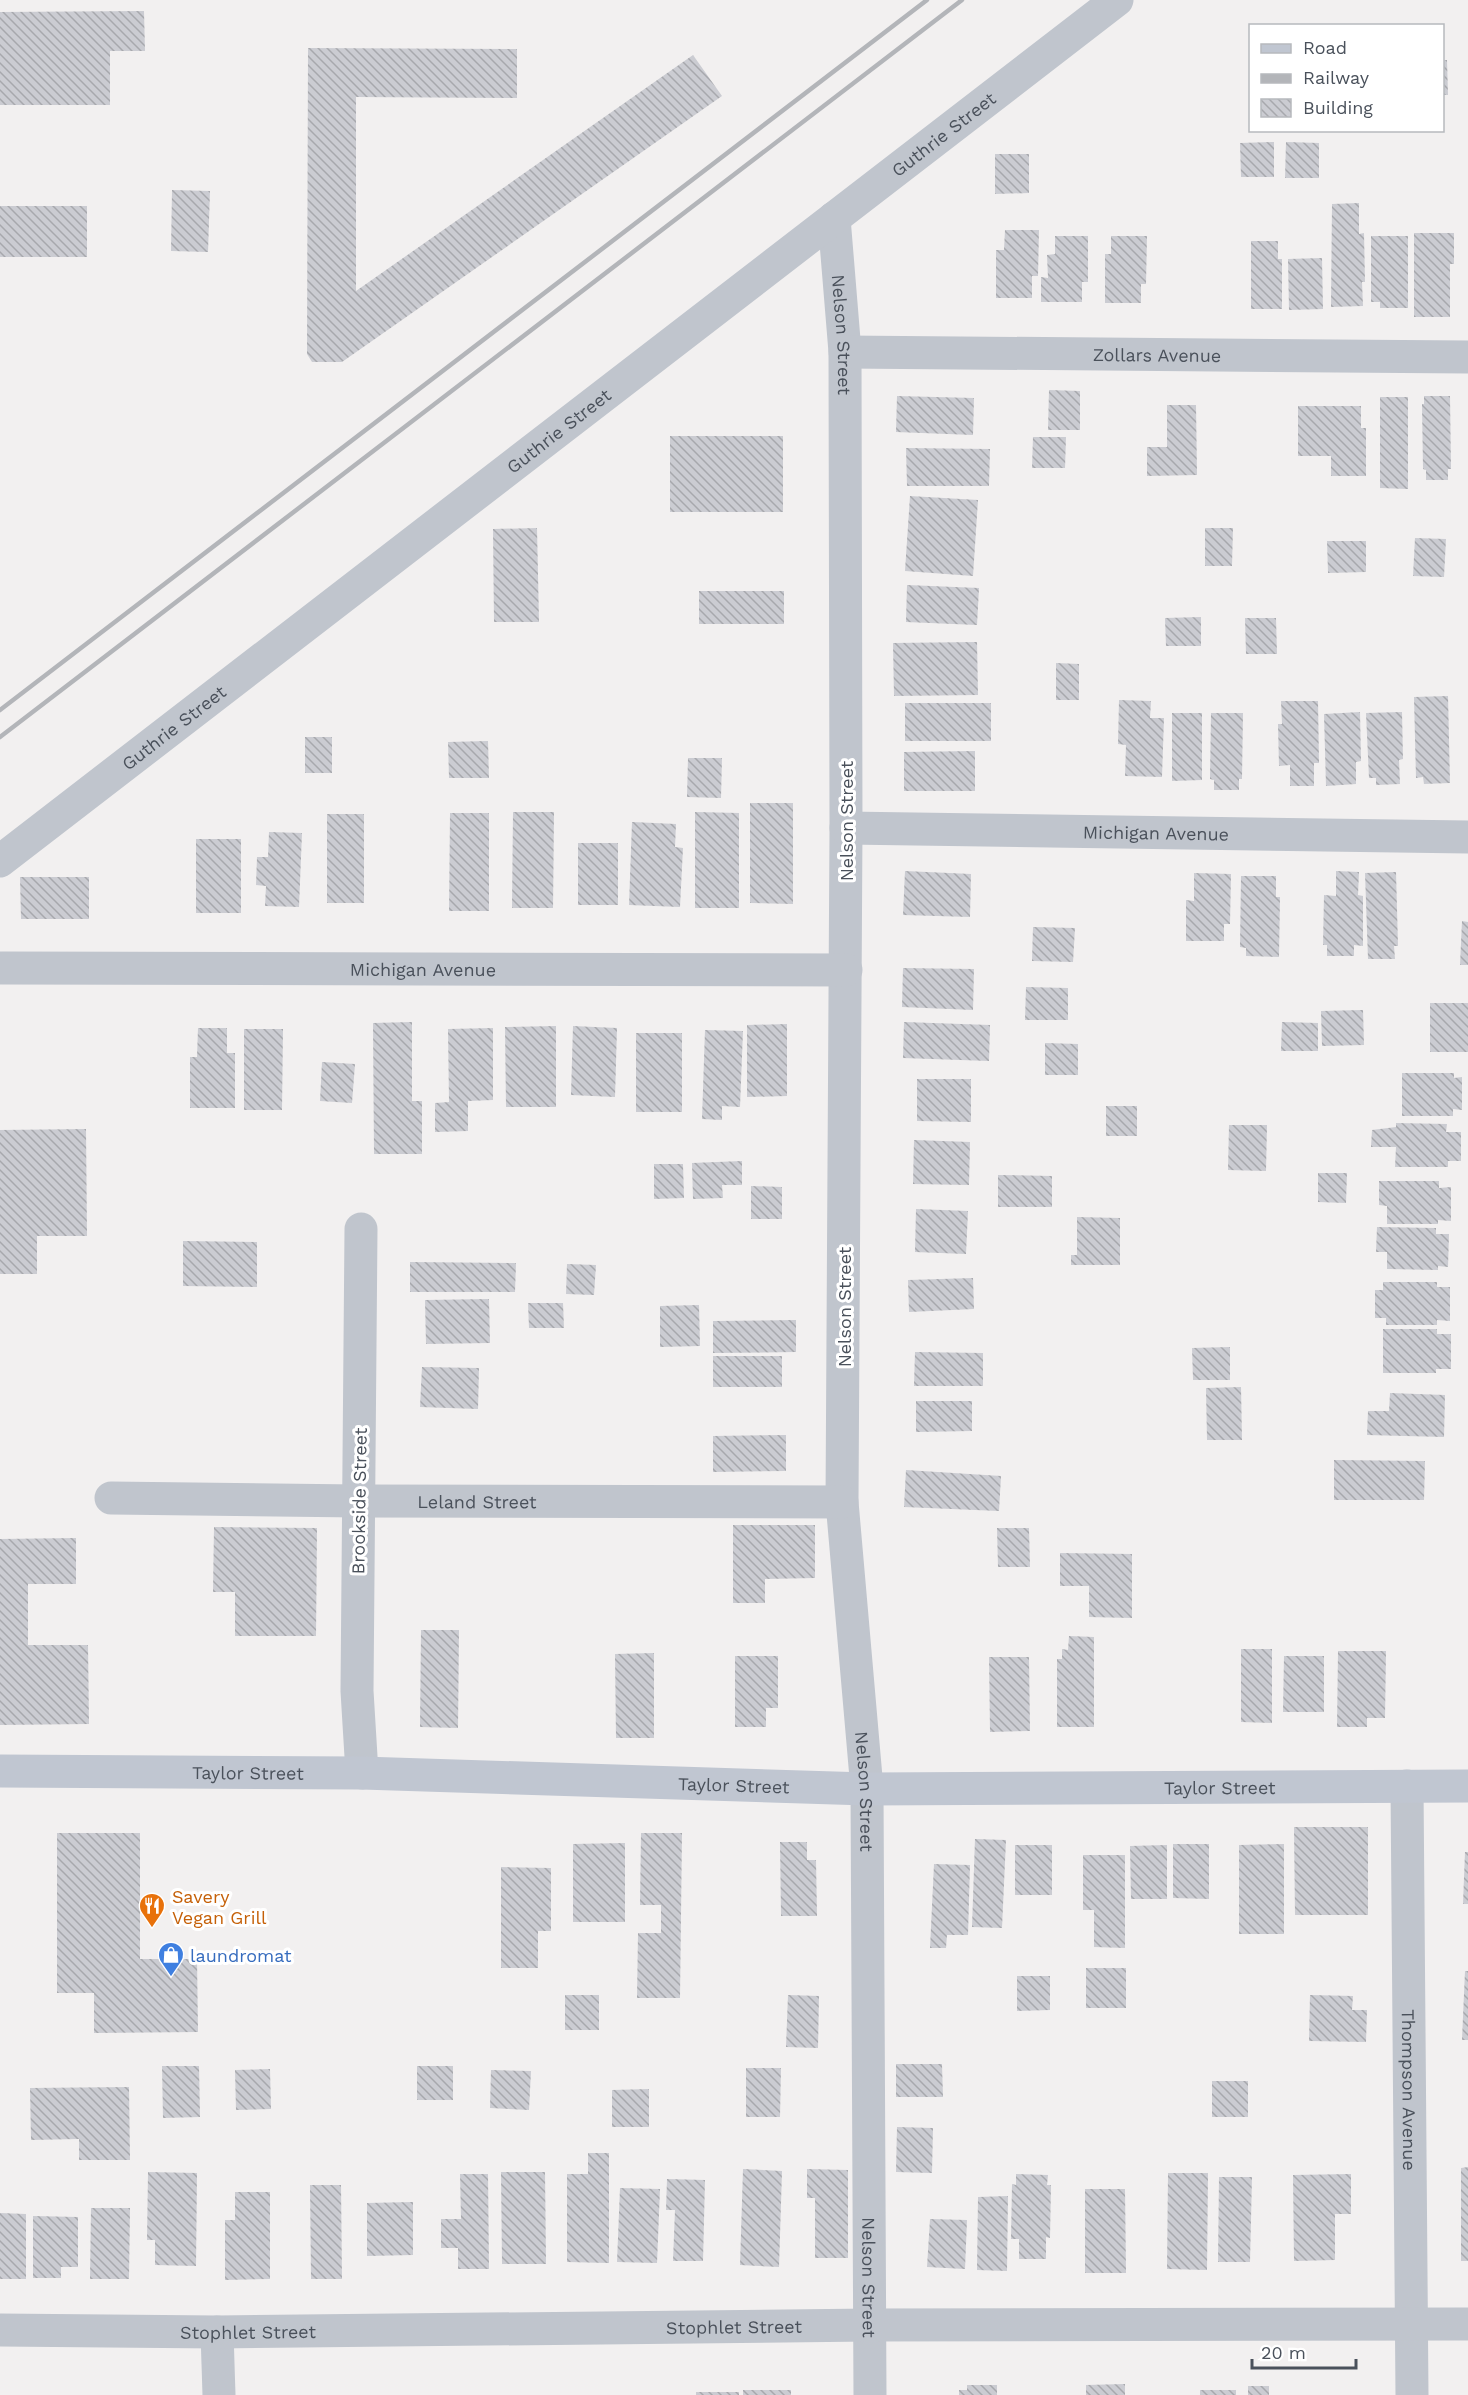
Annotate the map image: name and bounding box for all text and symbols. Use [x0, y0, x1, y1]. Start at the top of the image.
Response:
legend [1249, 24, 1444, 132]
text: Road [1303, 37, 1347, 58]
text: Railway [1303, 67, 1370, 88]
street label: Guthrie Street [887, 87, 1000, 181]
text: Building [1303, 97, 1373, 118]
street label: Nelson Street [828, 274, 856, 395]
street label: Zollars Avenue [1093, 343, 1221, 366]
street label: Guthrie Street [502, 384, 615, 477]
street label: Guthrie Street [117, 680, 230, 774]
street label: Nelson Street [836, 760, 857, 881]
street label: Michigan Avenue [1083, 821, 1229, 844]
street label: Michigan Avenue [350, 958, 496, 980]
street label: Nelson Street [834, 1246, 855, 1367]
street label: Brookside Street [347, 1427, 371, 1575]
street label: Leland Street [417, 1491, 537, 1512]
street label: Nelson Street [852, 1730, 878, 1852]
street label: Taylor Street [192, 1762, 304, 1783]
street label: Taylor Street [678, 1773, 790, 1797]
street label: Taylor Street [1164, 1776, 1276, 1798]
place label: Savery Vegan Grill [172, 1886, 267, 1928]
restaurant icon: Savery Vegan Grill [137, 1891, 167, 1929]
shop icon: laundromat [156, 1940, 186, 1978]
place label: laundromat [190, 1945, 292, 1966]
street label: Thompson Avenue [1398, 2009, 1421, 2171]
street label: Nelson Street [859, 2217, 880, 2338]
street label: Stophlet Street [666, 2315, 802, 2338]
street label: Stophlet Street [180, 2320, 317, 2343]
scale bar [1252, 2332, 1356, 2370]
text: 20 m [1261, 2342, 1306, 2363]

